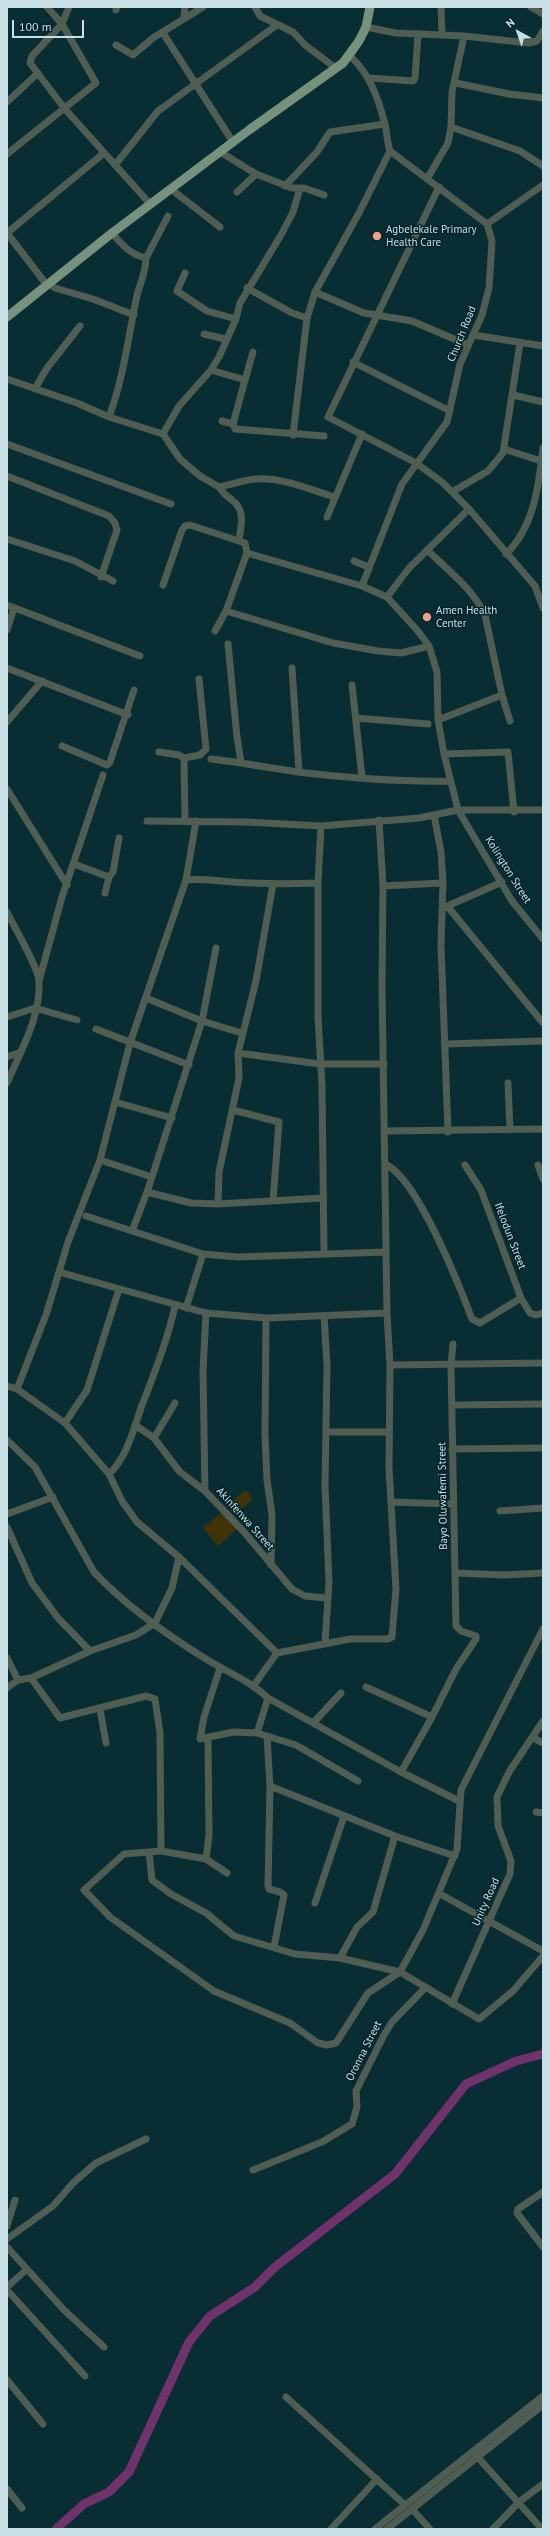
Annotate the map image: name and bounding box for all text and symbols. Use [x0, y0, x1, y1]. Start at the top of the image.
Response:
scale bar [14, 12, 86, 38]
north arrow [498, 12, 538, 52]
text: N [503, 15, 518, 30]
text: 100 m [19, 19, 52, 34]
place label: Agbelekale Primary Health Care [386, 223, 477, 249]
marker: Agbelekale Primary Health Care [371, 230, 383, 242]
street label: Church Road [445, 304, 479, 364]
place label: Amen Health Center [436, 604, 497, 630]
marker: Amen Health Center [421, 611, 433, 623]
street label: Kolington Street [482, 834, 534, 906]
street label: Ifelodun Street [491, 1201, 529, 1271]
street label: Bayo Oluwafemi Street [435, 1442, 451, 1550]
street label: Akinfenwa Street [213, 1485, 277, 1553]
street label: Unity Road [470, 1876, 502, 1928]
street label: Oronna Street [343, 2019, 385, 2083]

